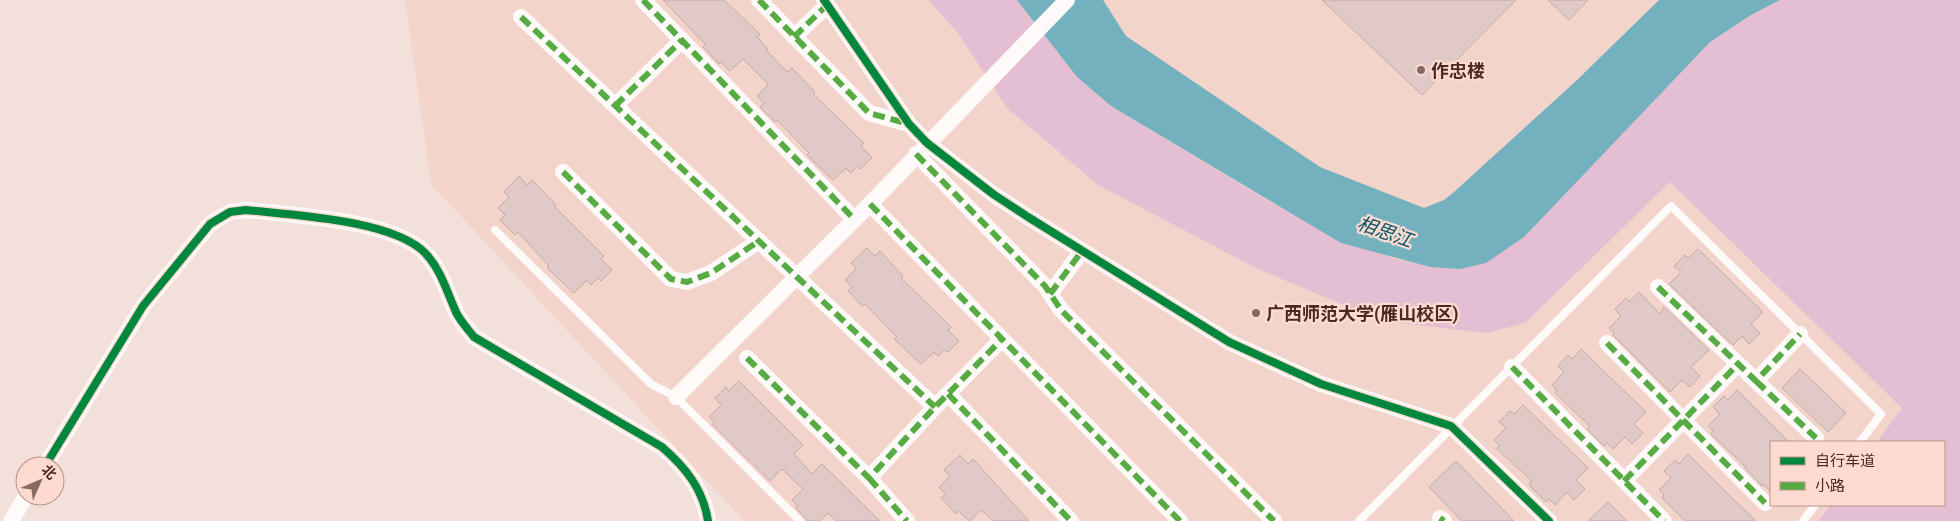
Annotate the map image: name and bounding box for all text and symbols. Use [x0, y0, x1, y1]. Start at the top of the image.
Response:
place label: 作忠楼 [1431, 60, 1485, 81]
marker: 作忠楼 [1415, 64, 1427, 76]
water label: 相思江 [1354, 212, 1418, 253]
place label: 广西师范大学(雁山校区) [1266, 303, 1459, 325]
marker: 广西师范大学(雁山校区) [1250, 307, 1262, 319]
legend [1770, 441, 1945, 506]
text: 自行车道 [1815, 452, 1875, 470]
north arrow [15, 456, 65, 506]
text: 北 [39, 461, 60, 482]
text: 小路 [1815, 477, 1845, 495]

